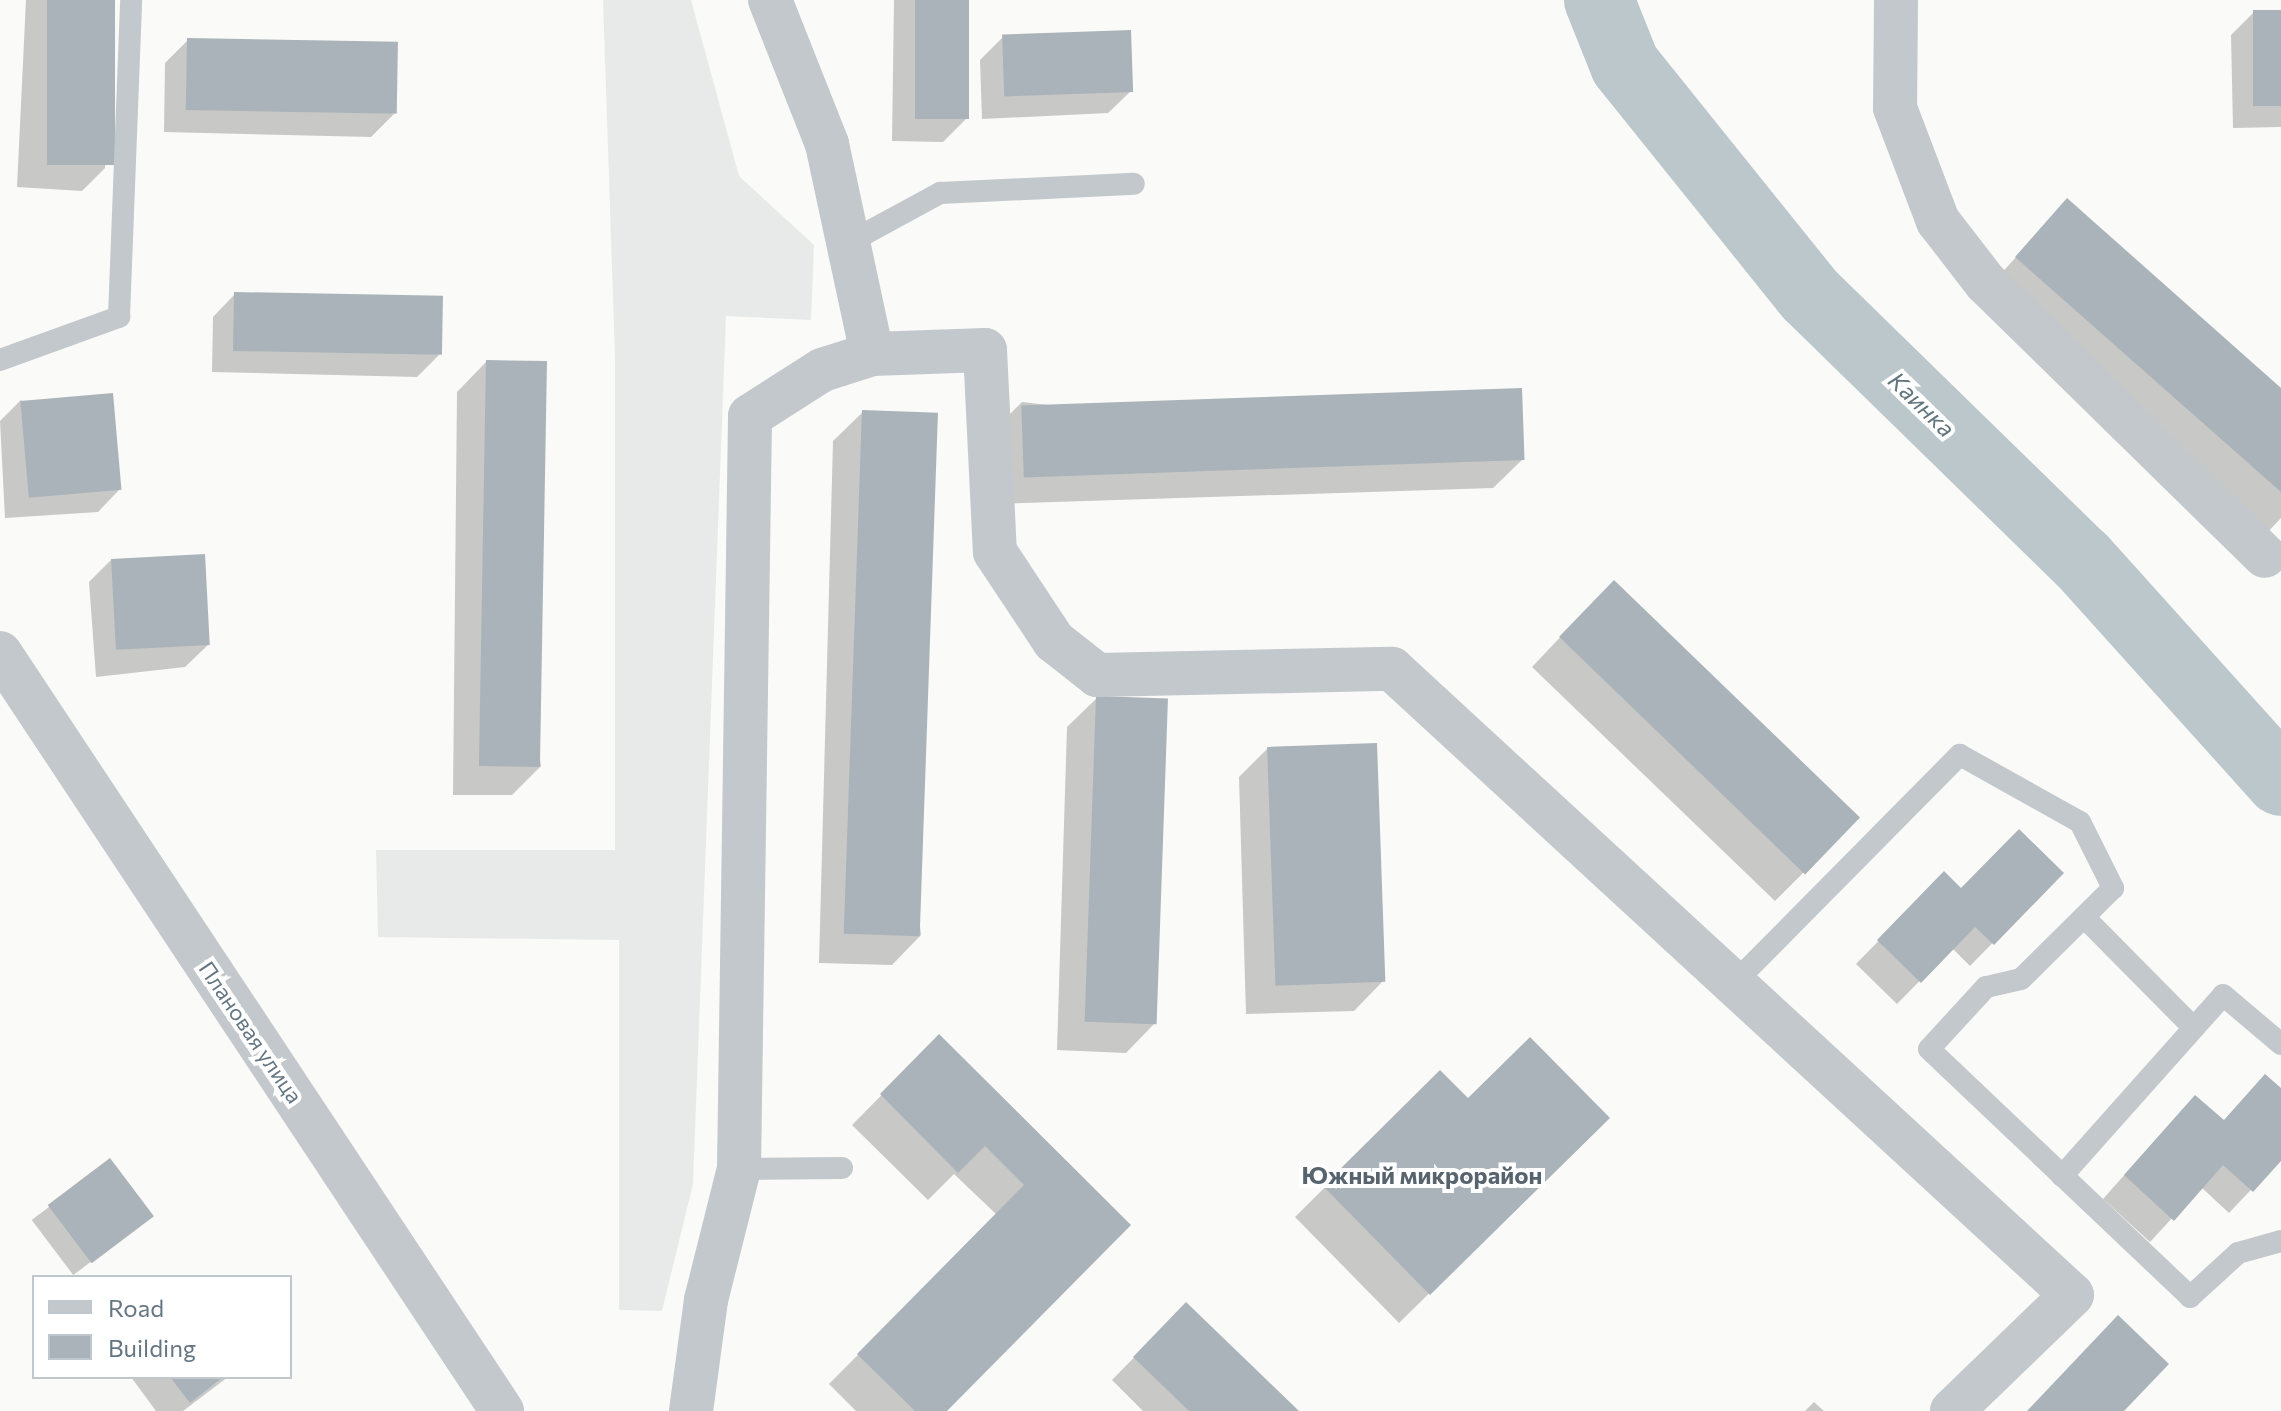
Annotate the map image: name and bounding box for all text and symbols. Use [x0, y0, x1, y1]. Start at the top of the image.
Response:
water label: Каинка [1883, 365, 1961, 443]
street label: Плановая улица [194, 956, 308, 1108]
district label: Южный микрорайон [1302, 1161, 1542, 1189]
legend [32, 1275, 292, 1379]
text: Road [108, 1293, 164, 1322]
text: Building [108, 1333, 196, 1362]

